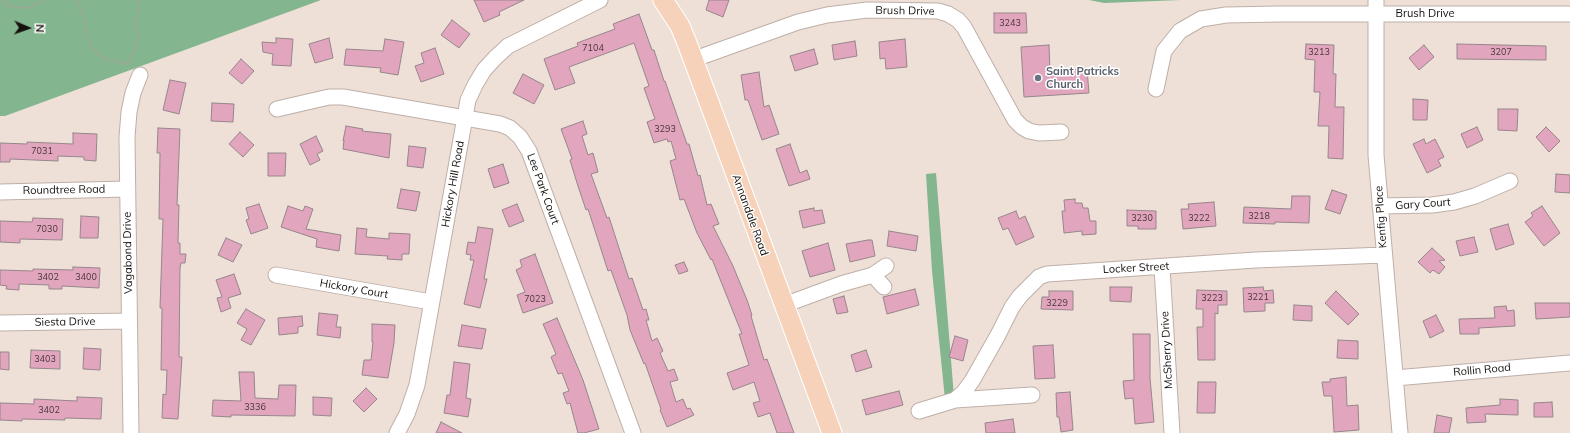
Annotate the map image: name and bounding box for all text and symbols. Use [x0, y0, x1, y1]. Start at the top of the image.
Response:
street label: Brush Drive [875, 4, 935, 18]
street label: Brush Drive [1395, 7, 1455, 21]
north arrow [8, 8, 48, 48]
house number: 3243 [999, 18, 1021, 28]
text: N [33, 24, 47, 33]
house number: 7104 [582, 43, 604, 53]
house number: 3213 [1308, 47, 1330, 57]
house number: 3207 [1490, 47, 1512, 57]
place label: Saint Patricks Church [1046, 65, 1119, 91]
marker: Saint Patricks Church [1033, 73, 1043, 83]
house number: 3293 [654, 124, 676, 134]
street label: Hickory Hill Road [439, 140, 467, 228]
house number: 7031 [31, 146, 53, 156]
street label: Lee Park Court [524, 152, 562, 226]
street label: Annandale Road [729, 172, 771, 258]
street label: Roundtree Road [23, 183, 105, 197]
street label: Kenfig Place [1372, 185, 1390, 249]
street label: Gary Court [1395, 195, 1451, 213]
house number: 3218 [1248, 211, 1270, 221]
street label: Vagabond Drive [121, 212, 135, 294]
house number: 3230 [1131, 213, 1153, 223]
house number: 3222 [1188, 213, 1210, 223]
house number: 7030 [36, 224, 58, 234]
street label: Locker Street [1102, 260, 1170, 276]
house number: 3402 [37, 272, 59, 282]
house number: 3400 [75, 272, 97, 282]
street label: Hickory Court [319, 276, 389, 302]
house number: 3221 [1247, 292, 1269, 302]
house number: 3223 [1201, 293, 1223, 303]
house number: 7023 [524, 294, 546, 304]
house number: 3229 [1046, 298, 1068, 308]
street label: McSherry Drive [1158, 311, 1176, 389]
street label: Siesta Drive [35, 315, 95, 329]
house number: 3403 [34, 354, 56, 364]
street label: Rollin Road [1453, 361, 1511, 379]
house number: 3336 [244, 402, 266, 412]
house number: 3402 [38, 405, 60, 415]

